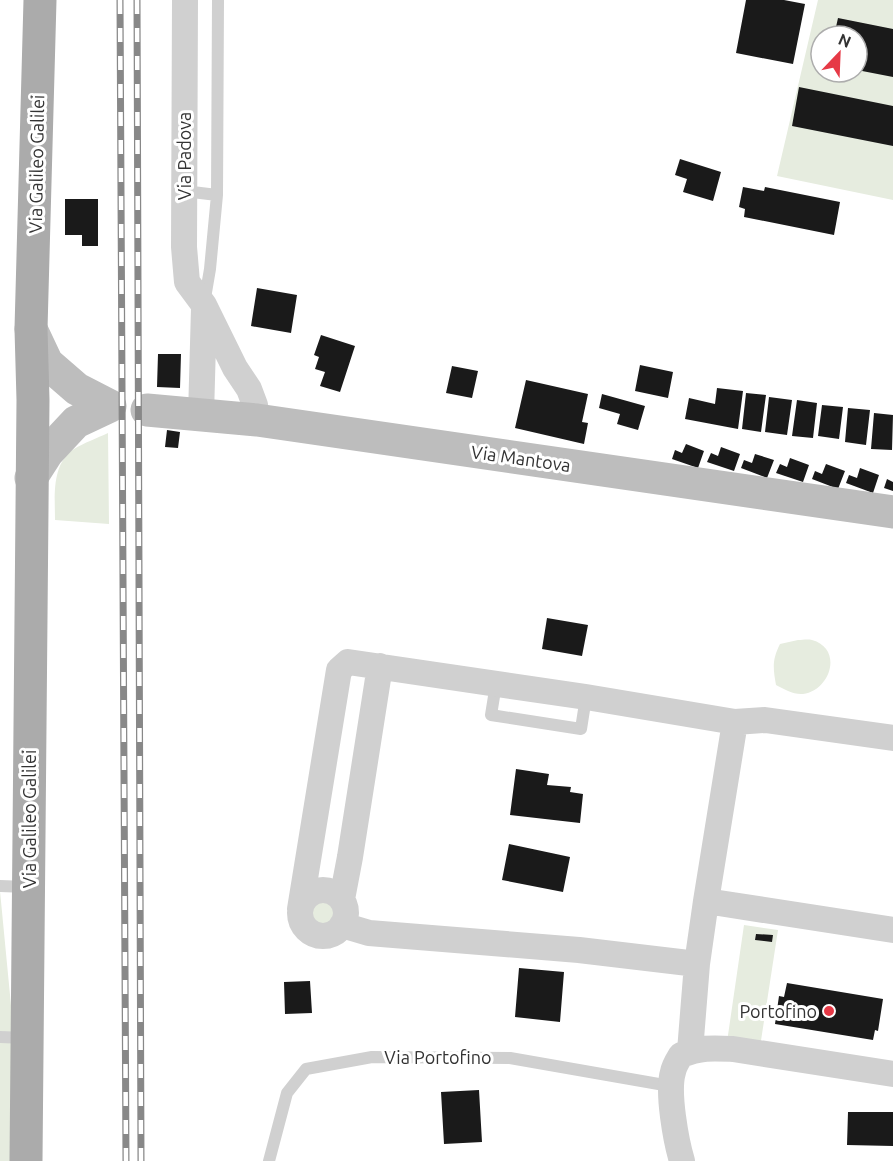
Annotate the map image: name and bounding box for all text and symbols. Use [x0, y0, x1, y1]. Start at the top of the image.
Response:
north arrow [809, 24, 869, 84]
text: N [836, 30, 854, 51]
street label: Via Galileo Galilei [25, 95, 47, 233]
street label: Via Padova [174, 112, 194, 200]
street label: Via Mantova [470, 441, 572, 475]
street label: Via Galileo Galilei [19, 750, 39, 888]
place label: Portofino [739, 1001, 817, 1021]
marker: Portofino [822, 1004, 836, 1018]
street label: Via Portofino [384, 1047, 492, 1067]

